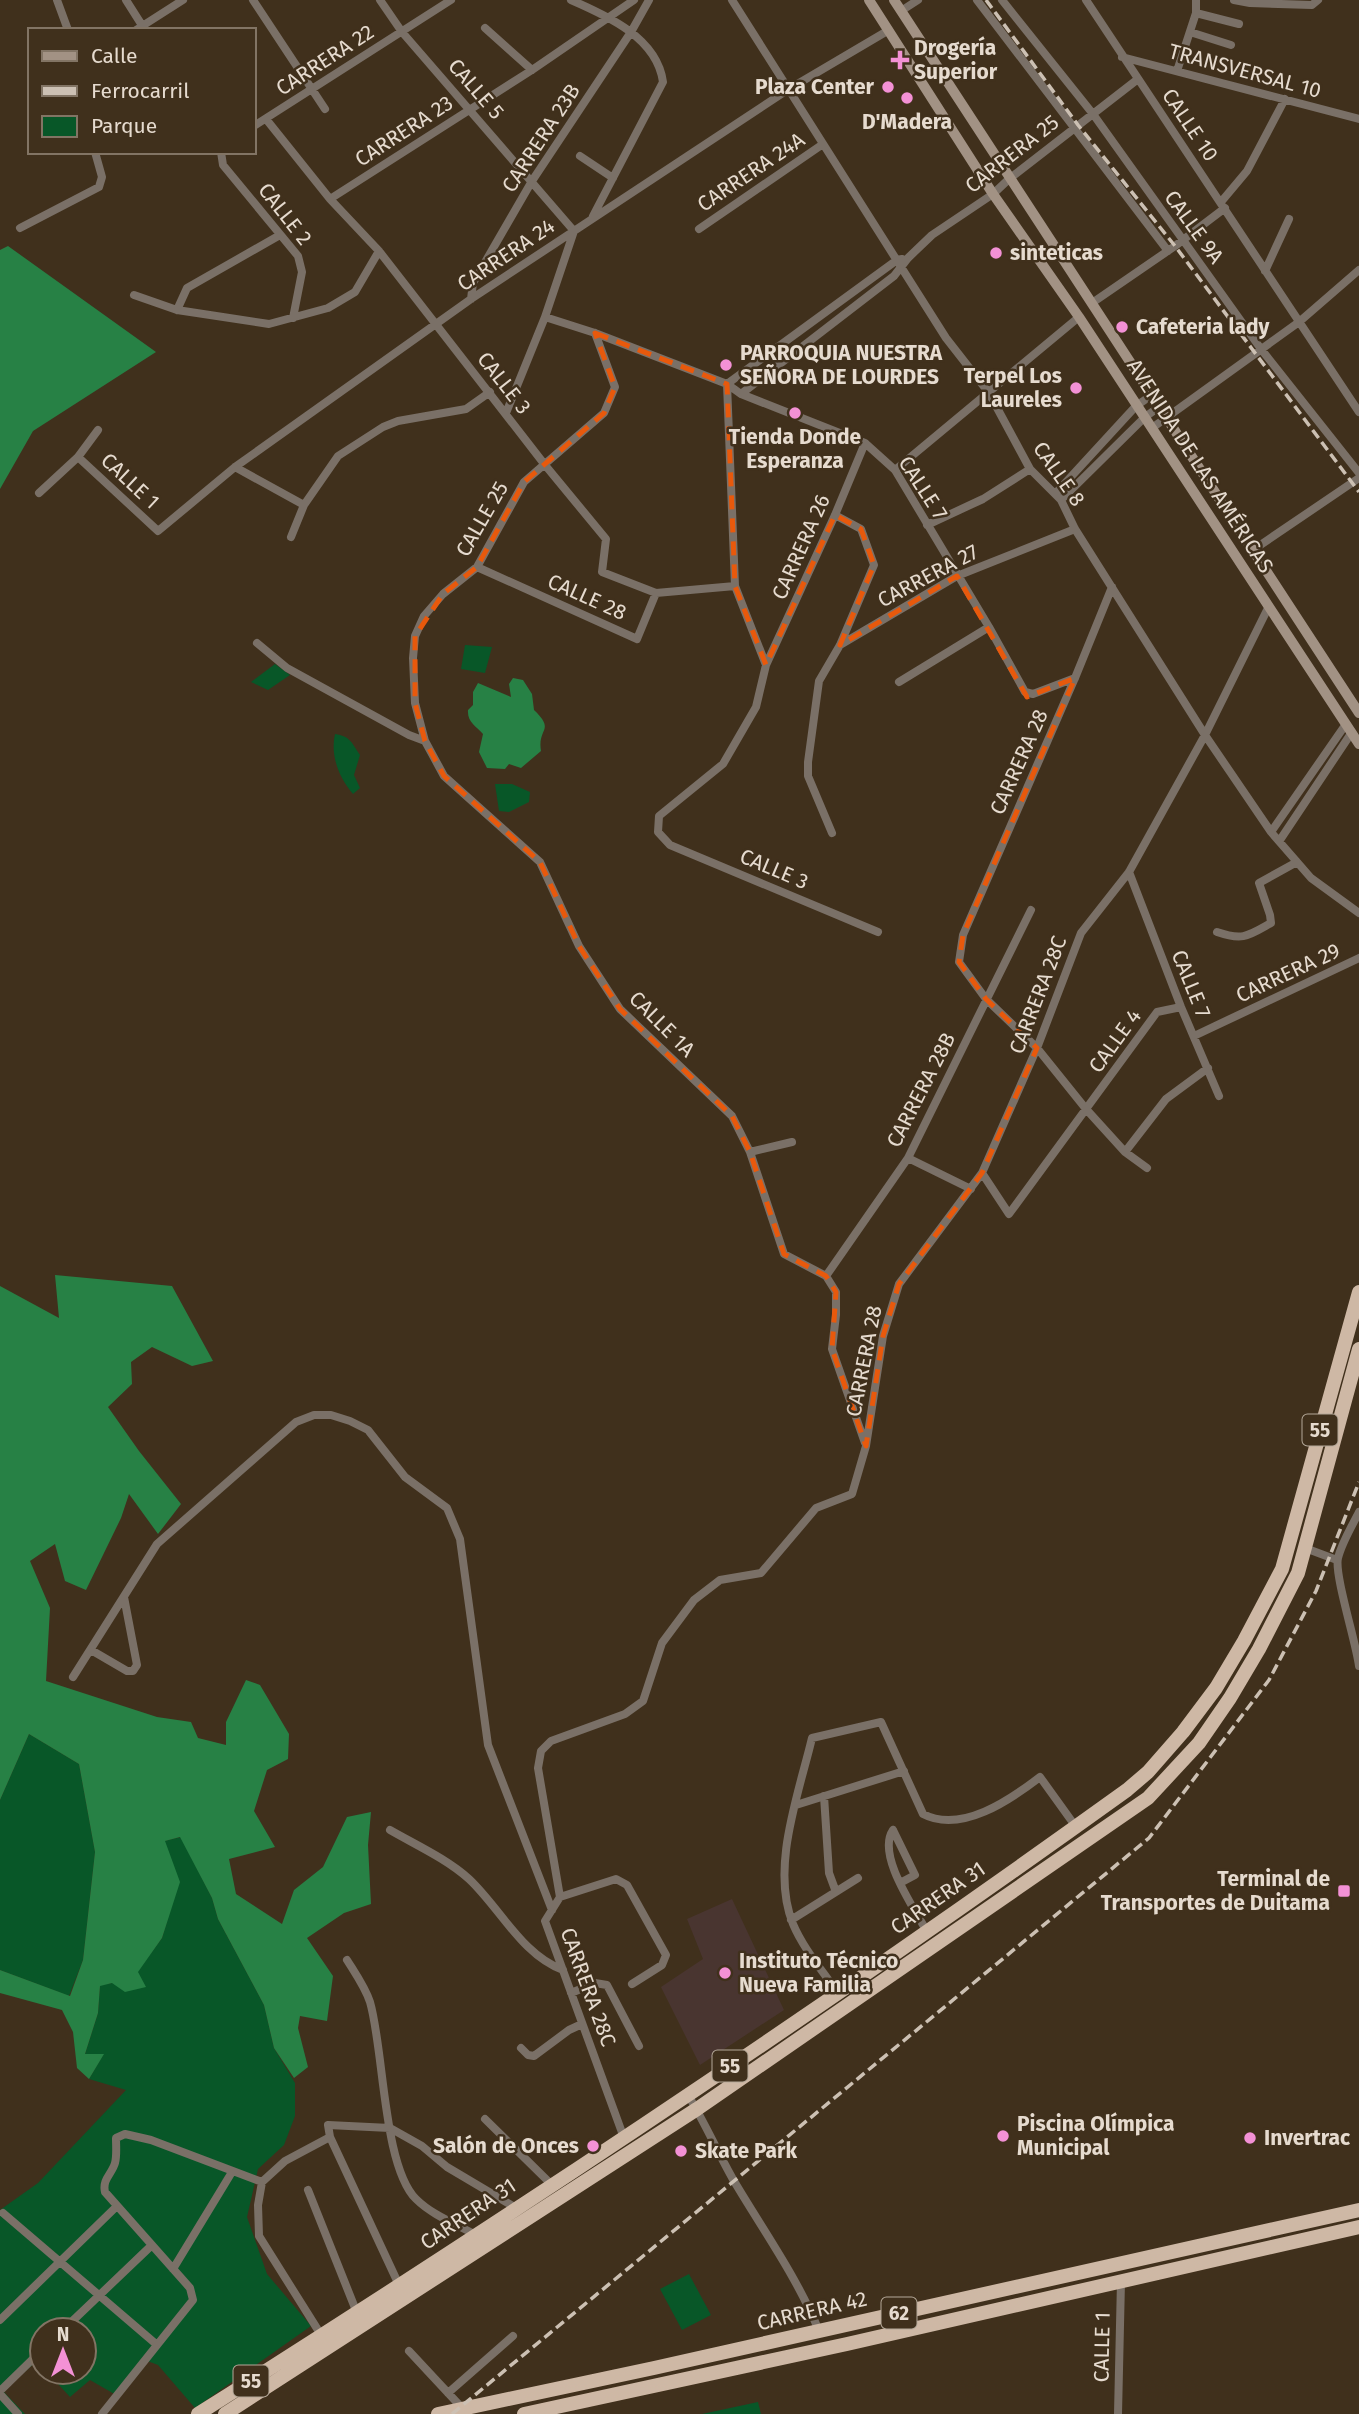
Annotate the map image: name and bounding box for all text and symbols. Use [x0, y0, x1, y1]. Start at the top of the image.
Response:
street label: CARRERA 22 [271, 19, 379, 101]
legend [28, 28, 256, 154]
place label: Drogería Superior [914, 35, 998, 85]
street label: TRANSVERSAL 10 [1166, 38, 1324, 104]
text: Calle [91, 43, 137, 69]
marker: Drogería Superior [892, 52, 908, 68]
street label: CALLE 5 [443, 53, 509, 125]
place label: Plaza Center [755, 74, 875, 100]
text: Ferrocarril [91, 78, 189, 104]
street label: CARRERA 23B [496, 79, 586, 197]
marker: Plaza Center [880, 79, 896, 95]
street label: CALLE 10 [1156, 84, 1224, 166]
street label: CARRERA 23 [350, 90, 458, 172]
marker: D'Madera [899, 90, 915, 106]
place label: D'Madera [862, 109, 952, 135]
street label: CARRERA 25 [960, 109, 1064, 199]
text: Parque [91, 113, 157, 139]
street label: CARRERA 24A [692, 127, 810, 217]
street label: CALLE 2 [253, 178, 317, 250]
street label: CALLE 9A [1159, 185, 1229, 269]
street label: CARRERA 24 [452, 213, 560, 297]
place label: sinteticas [1010, 240, 1103, 266]
marker: sinteticas [988, 245, 1004, 261]
place label: Cafeteria lady [1136, 314, 1270, 340]
marker: Cafeteria lady [1114, 319, 1130, 335]
place label: PARROQUIA NUESTRA SEÑORA DE LOURDES [740, 340, 943, 390]
street label: CALLE 3 [472, 347, 536, 419]
street label: AVENIDA DE LAS AMÉRICAS [1121, 354, 1279, 578]
marker: PARROQUIA NUESTRA SEÑORA DE LOURDES [718, 357, 734, 373]
place label: Terpel Los Laureles [964, 363, 1062, 413]
marker: Terpel Los Laureles [1068, 380, 1084, 396]
marker: Tienda Donde Esperanza [787, 405, 803, 421]
place label: Tienda Donde Esperanza [729, 424, 862, 474]
street label: CALLE 8 [1027, 437, 1091, 511]
street label: CALLE 1 [95, 447, 165, 515]
street label: CALLE 7 [893, 451, 953, 525]
street label: CALLE 25 [450, 477, 514, 561]
street label: CARRERA 26 [766, 490, 836, 604]
street label: CARRERA 27 [873, 539, 983, 613]
street label: CALLE 28 [544, 568, 630, 626]
street label: CARRERA 28 [984, 705, 1054, 819]
street label: CALLE 3 [736, 843, 812, 895]
street label: CARRERA 28C [1004, 932, 1073, 1058]
street label: CARRERA 29 [1232, 938, 1344, 1008]
street label: CALLE 7 [1166, 946, 1216, 1022]
street label: CALLE 1A [624, 986, 700, 1062]
street label: CALLE 4 [1083, 1004, 1147, 1078]
street label: CARRERA 28B [881, 1028, 961, 1152]
street label: CARRERA 28 [840, 1303, 888, 1419]
road number: 55 [1302, 1414, 1338, 1446]
street label: CARRERA 31 [886, 1856, 990, 1940]
place label: Terminal de Transportes de Duitama [1101, 1866, 1330, 1916]
marker: Terminal de Transportes de Duitama [1336, 1883, 1352, 1899]
street label: CARRERA 28C [554, 1924, 622, 2050]
place label: Instituto Técnico Nueva Familia [739, 1948, 898, 1998]
marker: Instituto Técnico Nueva Familia [717, 1965, 733, 1981]
road number: 55 [712, 2050, 748, 2082]
place label: Piscina Olímpica Municipal [1017, 2111, 1174, 2161]
place label: Invertrac [1264, 2125, 1350, 2151]
marker: Piscina Olímpica Municipal [995, 2128, 1011, 2144]
marker: Invertrac [1242, 2130, 1258, 2146]
place label: Salón de Onces [433, 2133, 579, 2159]
marker: Salón de Onces [585, 2138, 601, 2154]
place label: Skate Park [695, 2138, 798, 2164]
marker: Skate Park [673, 2143, 689, 2159]
street label: CARRERA 31 [415, 2173, 521, 2255]
street label: CARRERA 42 [755, 2286, 869, 2336]
road number: 62 [881, 2298, 916, 2328]
street label: CALLE 1 [1088, 2311, 1116, 2383]
north arrow [28, 2316, 98, 2386]
text: N [57, 2323, 69, 2346]
road number: 55 [233, 2366, 268, 2396]

